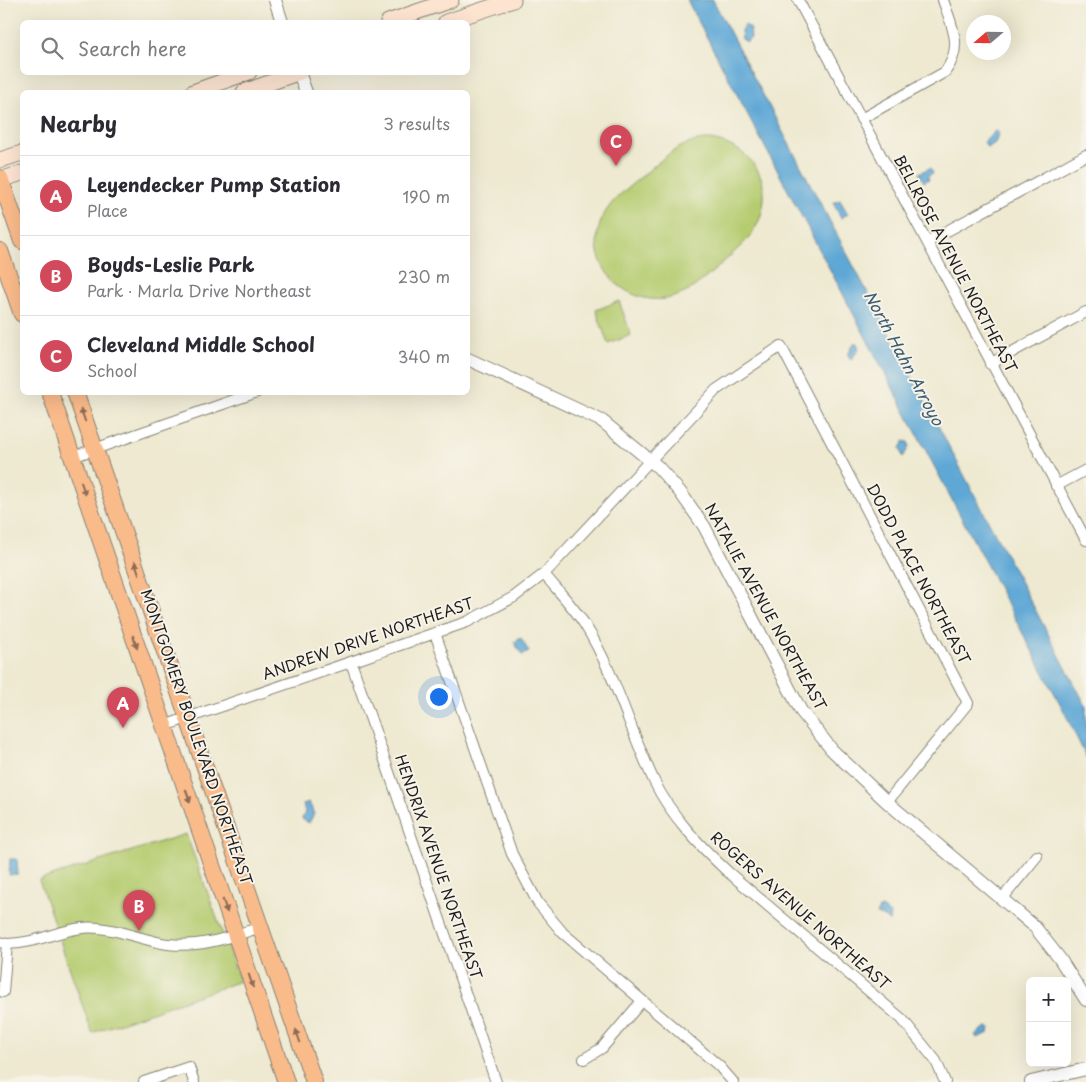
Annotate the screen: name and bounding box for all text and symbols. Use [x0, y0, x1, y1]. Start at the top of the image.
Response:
north arrow [966, 15, 1011, 60]
search box [20, 20, 470, 75]
icon: search [38, 34, 66, 62]
text: Search here [78, 34, 187, 62]
text: Nearby [40, 107, 117, 139]
text: 3 results [383, 111, 450, 135]
pin: C [600, 125, 632, 166]
street label: BELLROSE AVENUE NORTHEAST [889, 150, 1024, 377]
text: Leyendecker Pump Station [87, 170, 341, 198]
text: A [50, 184, 62, 208]
text: 190 m [402, 184, 450, 208]
text: Place [87, 198, 128, 222]
text: Boyds-Leslie Park [87, 250, 254, 278]
text: B [51, 264, 61, 288]
text: 230 m [398, 264, 450, 288]
text: Park · Marla Drive Northeast [87, 278, 311, 302]
water label: North Hahn Arroyo [859, 286, 951, 430]
text: Cleveland Middle School [87, 330, 315, 358]
text: C [50, 344, 62, 368]
text: 340 m [398, 344, 450, 368]
text: School [87, 358, 137, 382]
one-way arrow [79, 407, 86, 422]
street label: DODD PLACE NORTHEAST [862, 479, 977, 669]
one-way arrow [79, 481, 87, 496]
street label: NATALIE AVENUE NORTHEAST [700, 498, 833, 715]
one-way arrow [133, 560, 141, 575]
street label: MONTGOMERY BOULEVARD NORTHEAST [136, 586, 259, 888]
street label: ANDREW DRIVE NORTHEAST [259, 590, 477, 685]
one-way arrow [131, 635, 139, 650]
your location [426, 684, 452, 710]
pin: A [107, 687, 139, 728]
street label: HENDRIX AVENUE NORTHEAST [390, 751, 489, 983]
one-way arrow [185, 788, 192, 803]
street label: ROGERS AVENUE NORTHEAST [706, 825, 897, 995]
pin: B [123, 890, 155, 931]
one-way arrow [222, 899, 230, 914]
one-way arrow [248, 974, 255, 989]
map controls [1026, 977, 1071, 1067]
button: + [1026, 977, 1071, 1022]
button: − [1026, 1022, 1071, 1067]
one-way arrow [294, 1028, 302, 1043]

